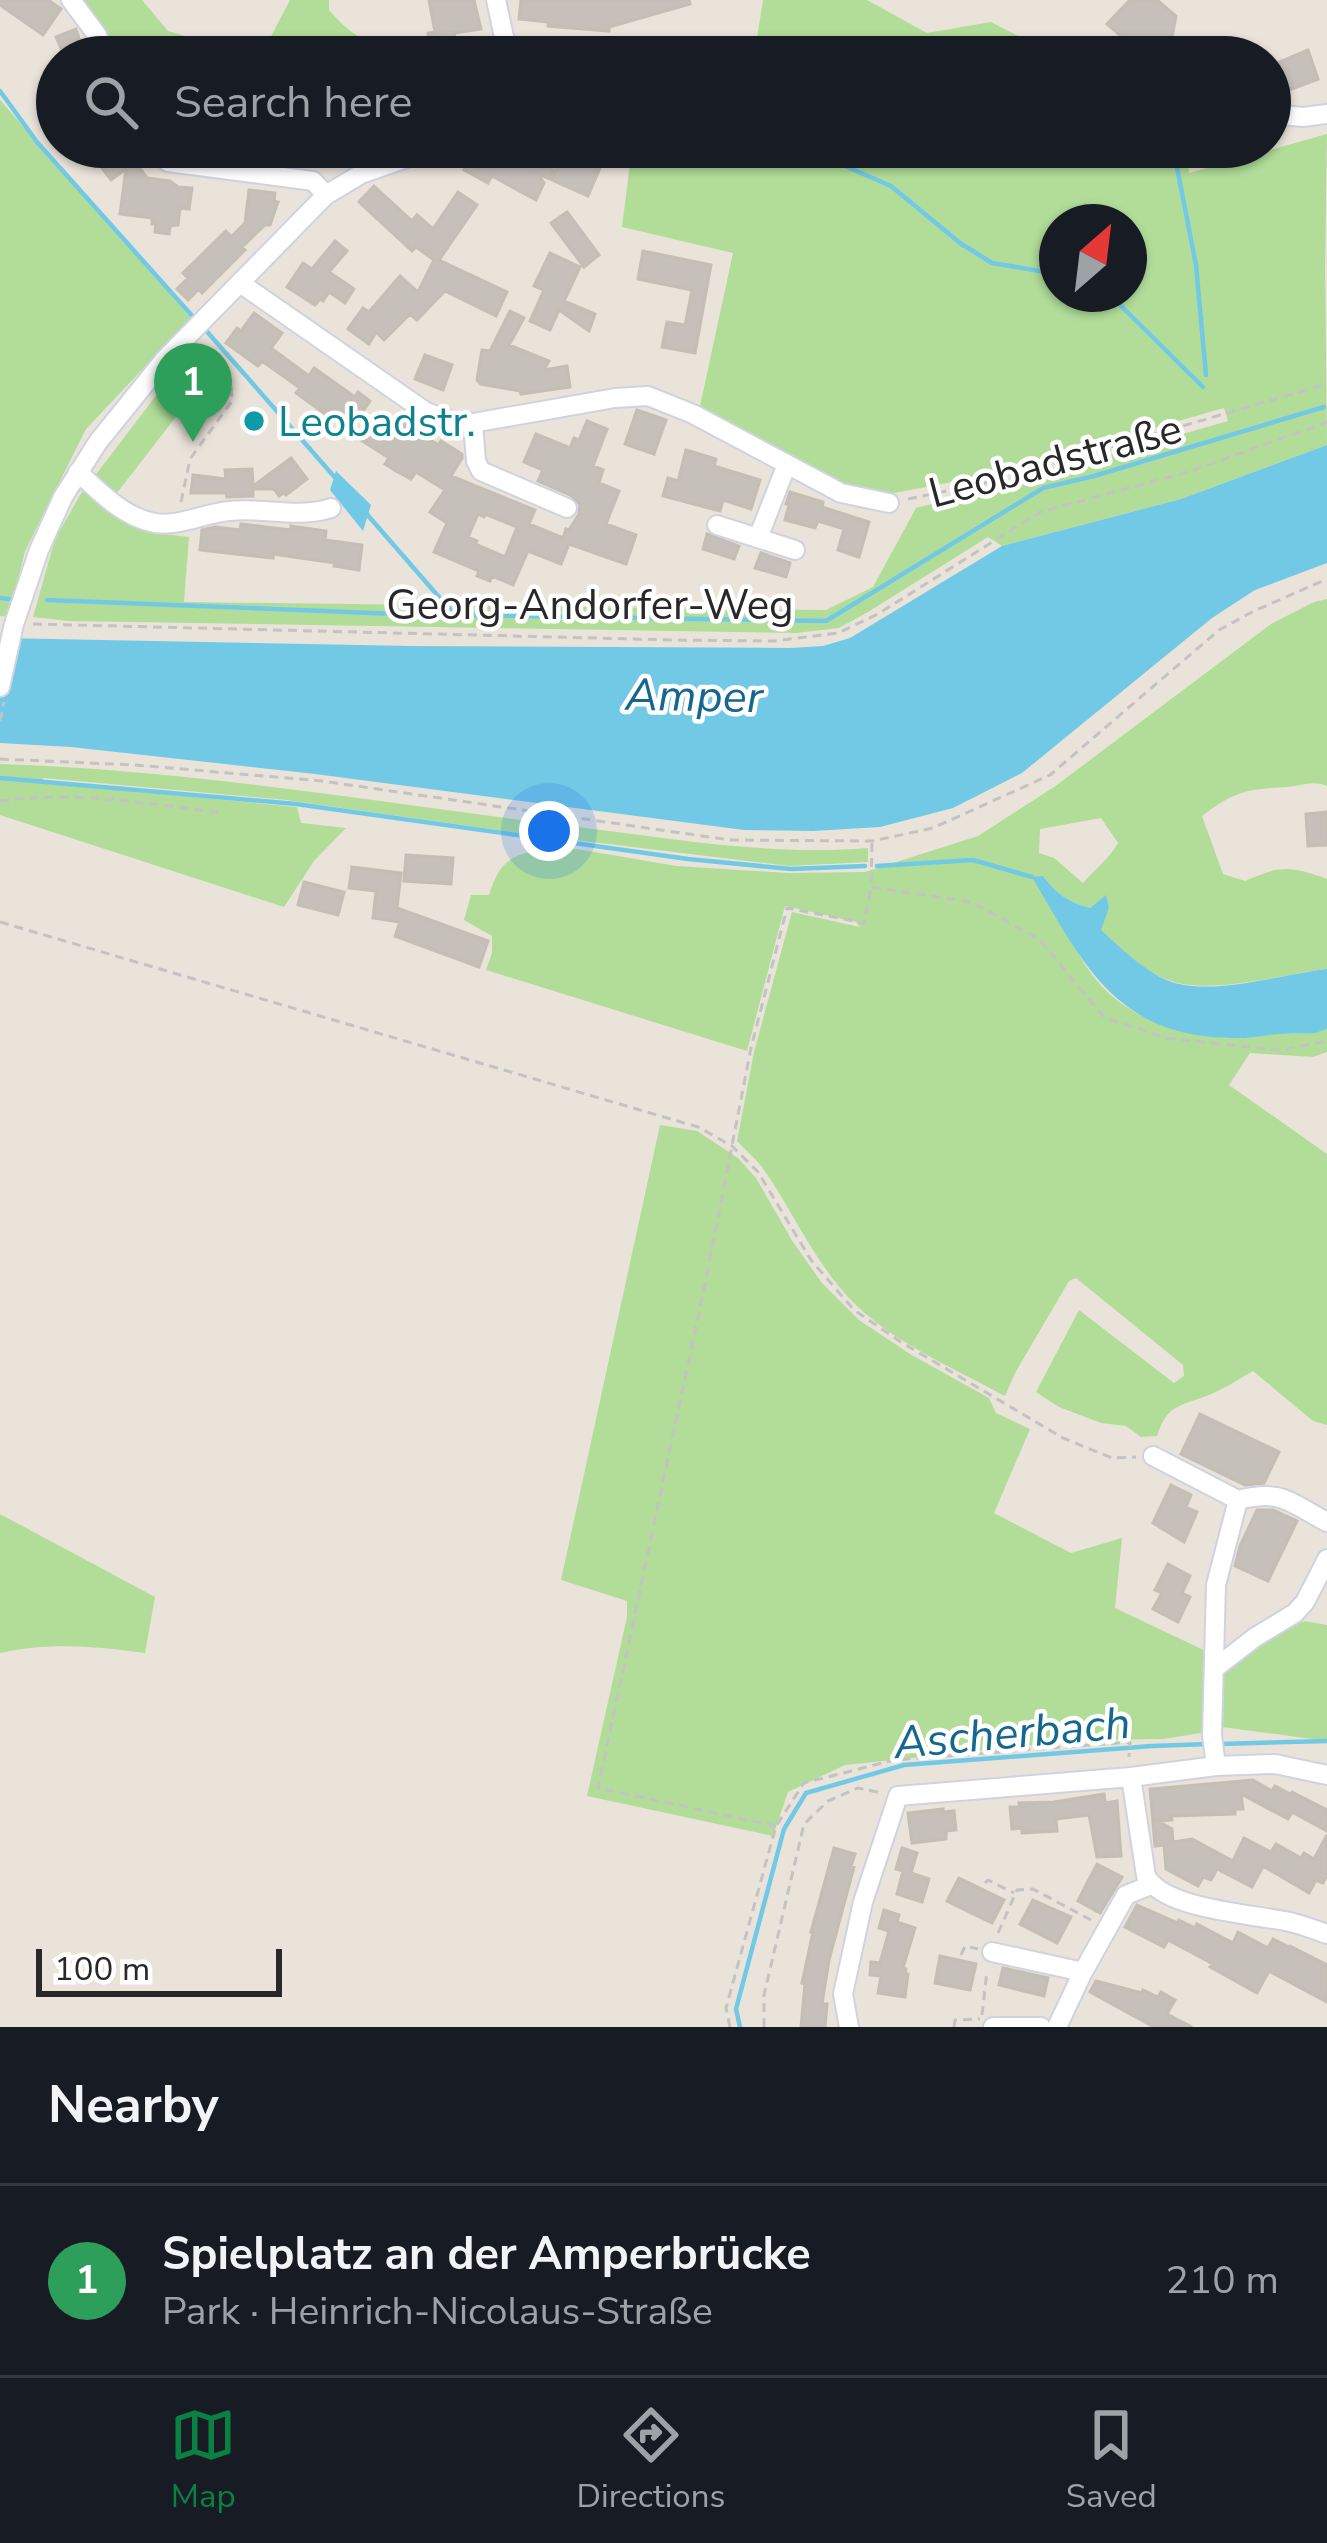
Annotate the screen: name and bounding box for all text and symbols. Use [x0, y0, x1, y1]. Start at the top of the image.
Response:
search box [36, 36, 1291, 168]
icon: search [78, 69, 144, 135]
text: Search here [174, 72, 413, 133]
north arrow [1039, 204, 1147, 312]
pin: 1 [154, 343, 232, 442]
place label: Leobadstr. [278, 394, 476, 451]
street label: Leobadstraße [923, 400, 1188, 523]
marker: Leobadstr. [241, 408, 267, 434]
street label: Georg-Andorfer-Weg [386, 577, 794, 634]
water label: Amper [624, 665, 765, 728]
your location [519, 801, 579, 861]
water label: Ascherbach [890, 1693, 1133, 1774]
scale bar [36, 1943, 282, 1996]
text: 100 m [54, 1947, 150, 1992]
text: Nearby [48, 2070, 219, 2140]
text: Spielplatz an der Amperbrücke [162, 2224, 811, 2285]
text: 1 [75, 2254, 99, 2307]
text: 210 m [1165, 2254, 1279, 2307]
text: Park · Heinrich-Nicolaus-Straße [162, 2285, 713, 2338]
tab: Map [170, 2402, 236, 2519]
tab: Directions [577, 2402, 725, 2519]
tab: Saved [1066, 2402, 1157, 2519]

